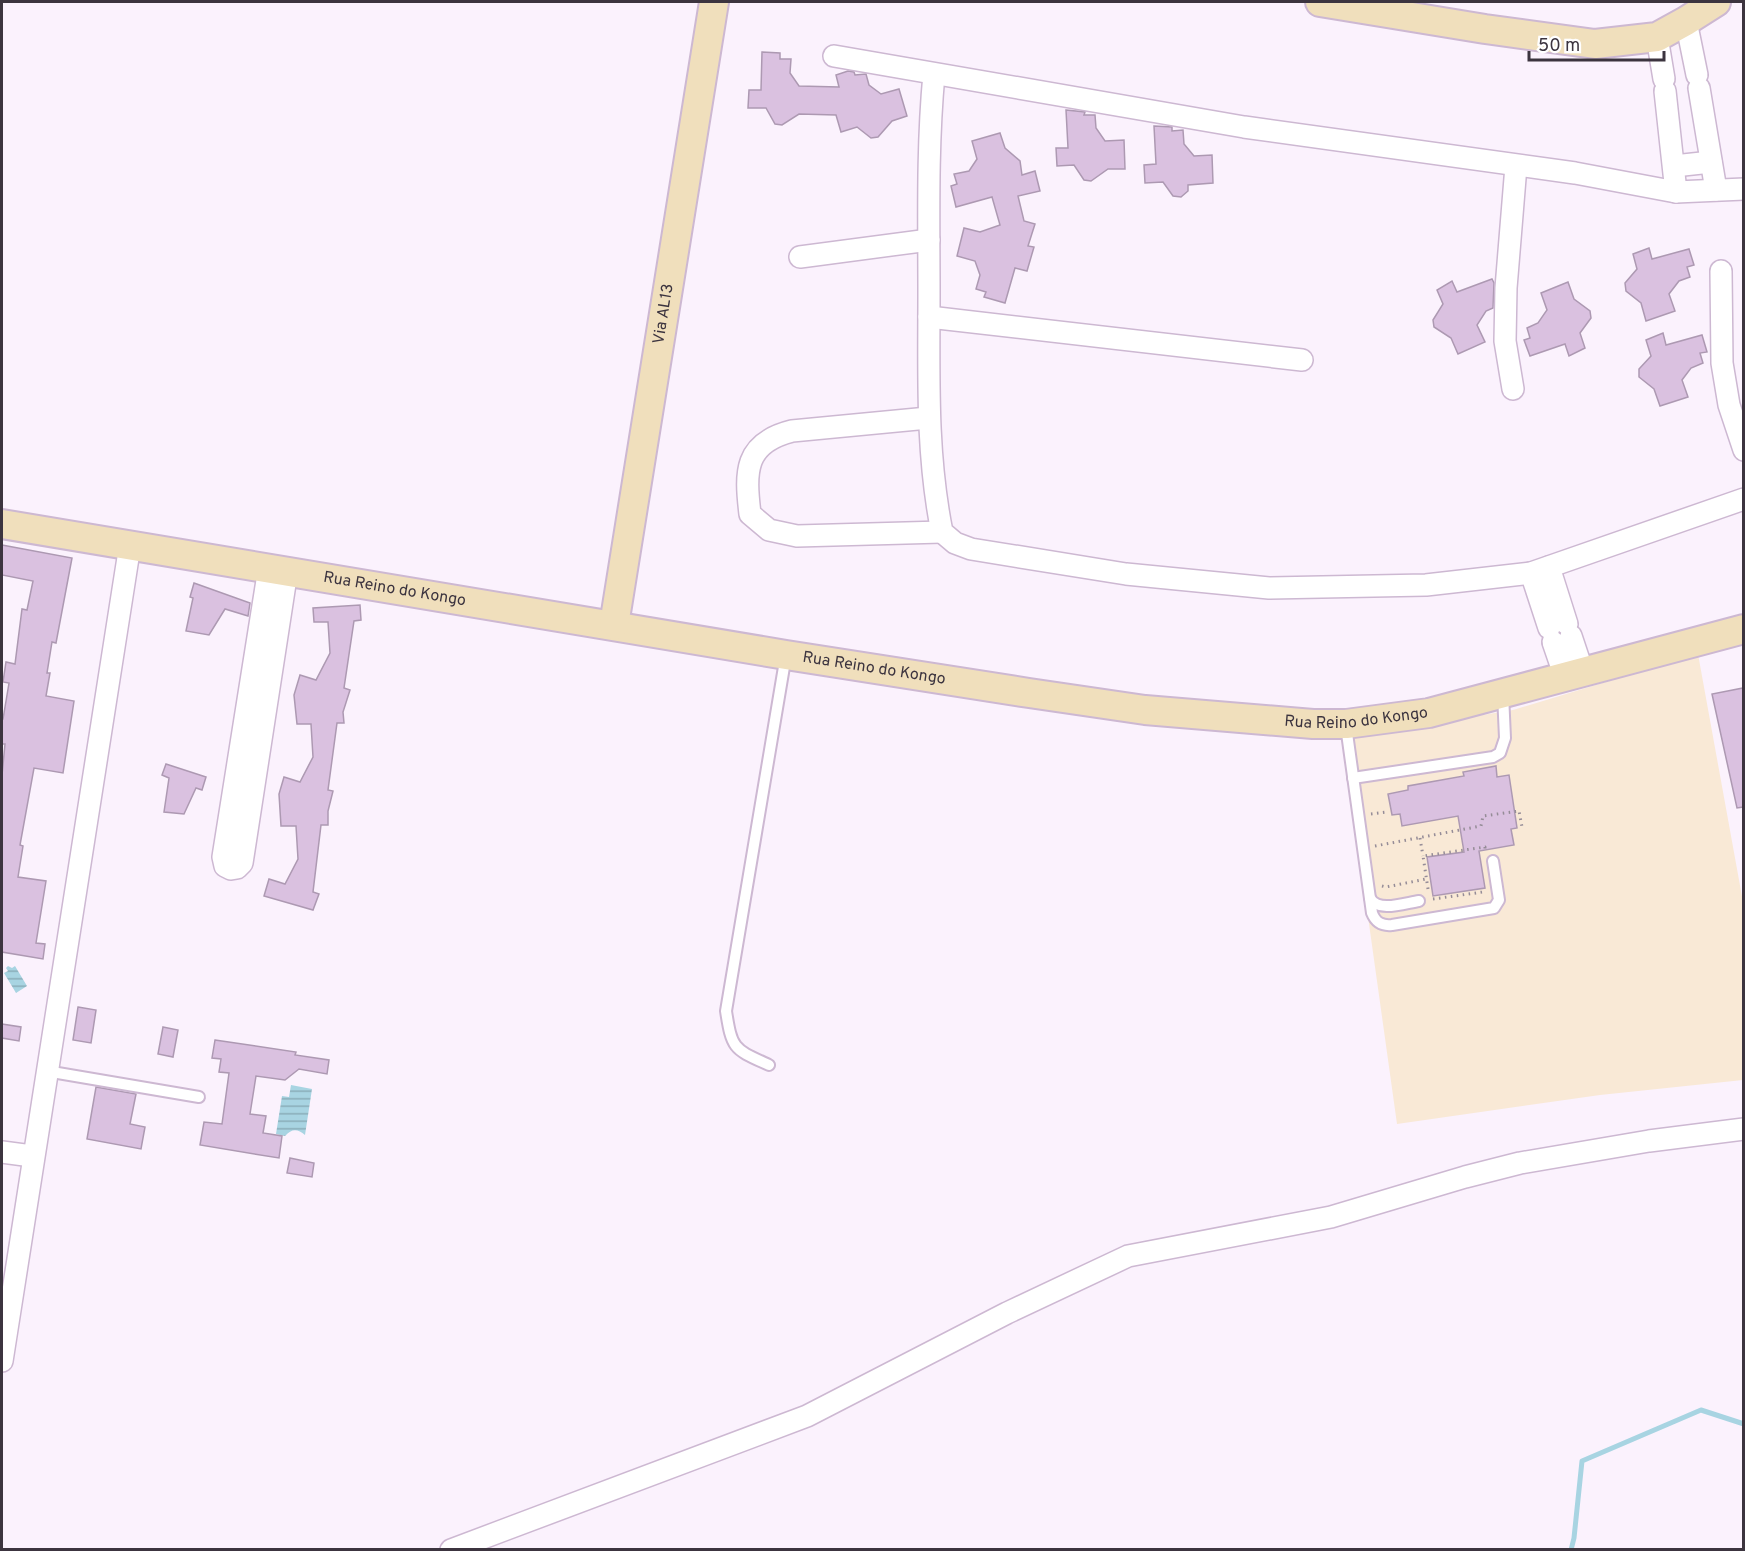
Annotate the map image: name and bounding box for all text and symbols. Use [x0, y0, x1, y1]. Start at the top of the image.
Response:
scale bar [1529, 24, 1664, 62]
text: 50 m [1538, 35, 1580, 58]
street label: Via AL13 [649, 282, 679, 346]
street label: Rua Reino do Kongo [322, 568, 468, 611]
street label: Rua Reino do Kongo [801, 648, 947, 690]
street label: Rua Reino do Kongo [1283, 703, 1429, 734]

